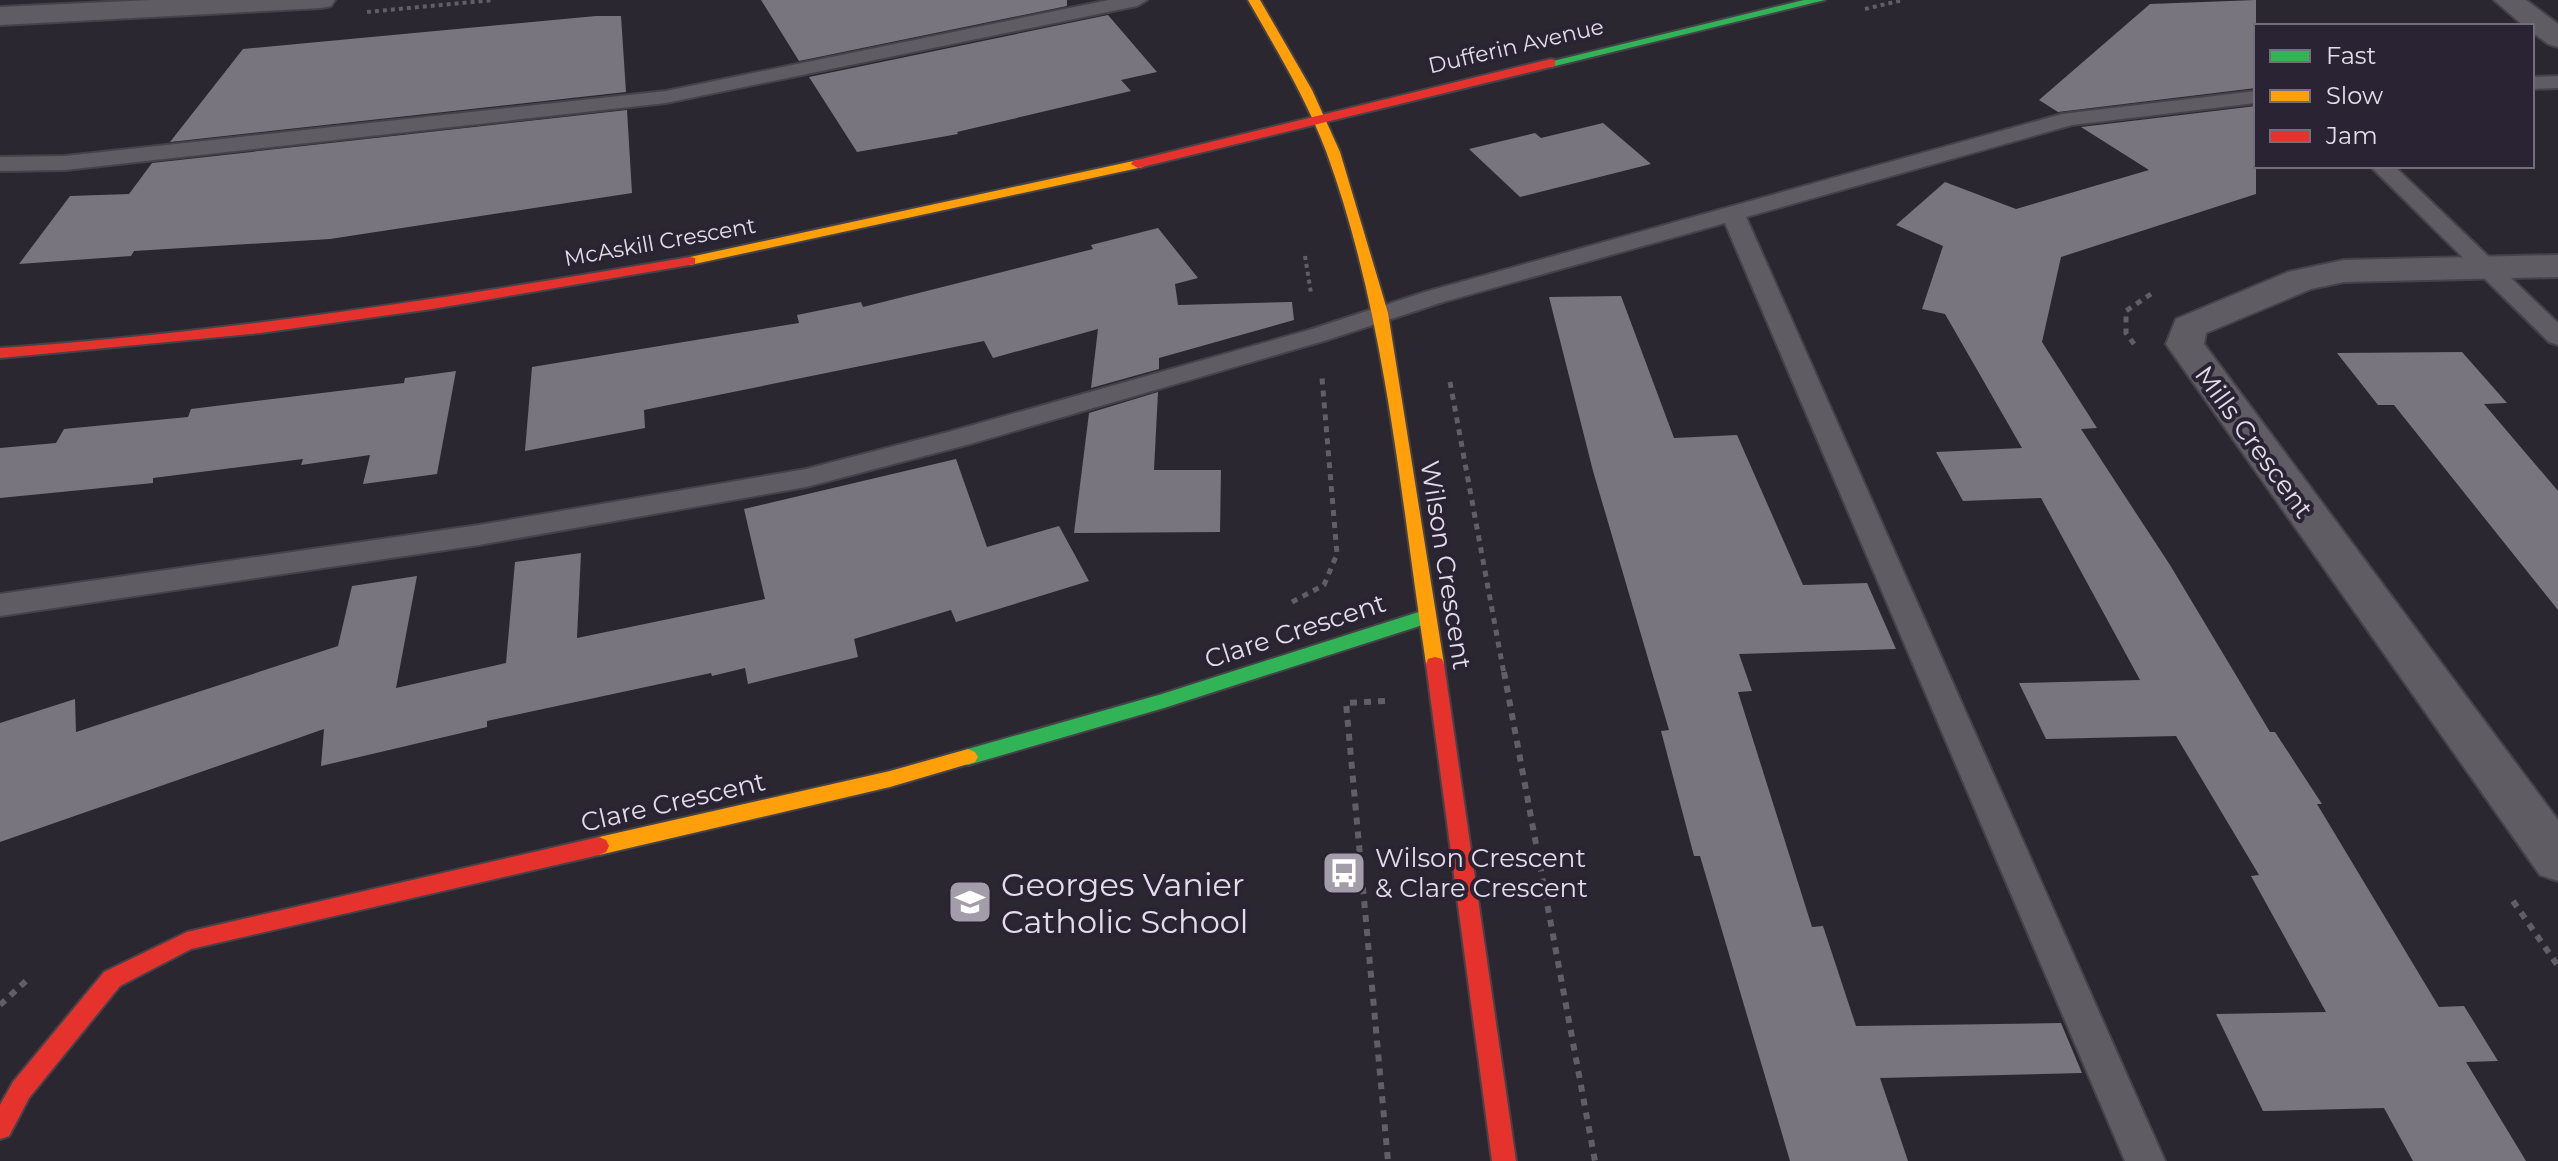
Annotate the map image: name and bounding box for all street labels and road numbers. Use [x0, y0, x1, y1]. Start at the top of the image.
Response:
street label: Dufferin Avenue [1426, 13, 1606, 79]
street label: McAskill Crescent [562, 212, 758, 272]
street label: Mills Crescent [2188, 360, 2320, 524]
street label: Wilson Crescent [1414, 458, 1478, 672]
street label: Clare Crescent [1200, 587, 1390, 675]
street label: Clare Crescent [578, 765, 768, 839]

